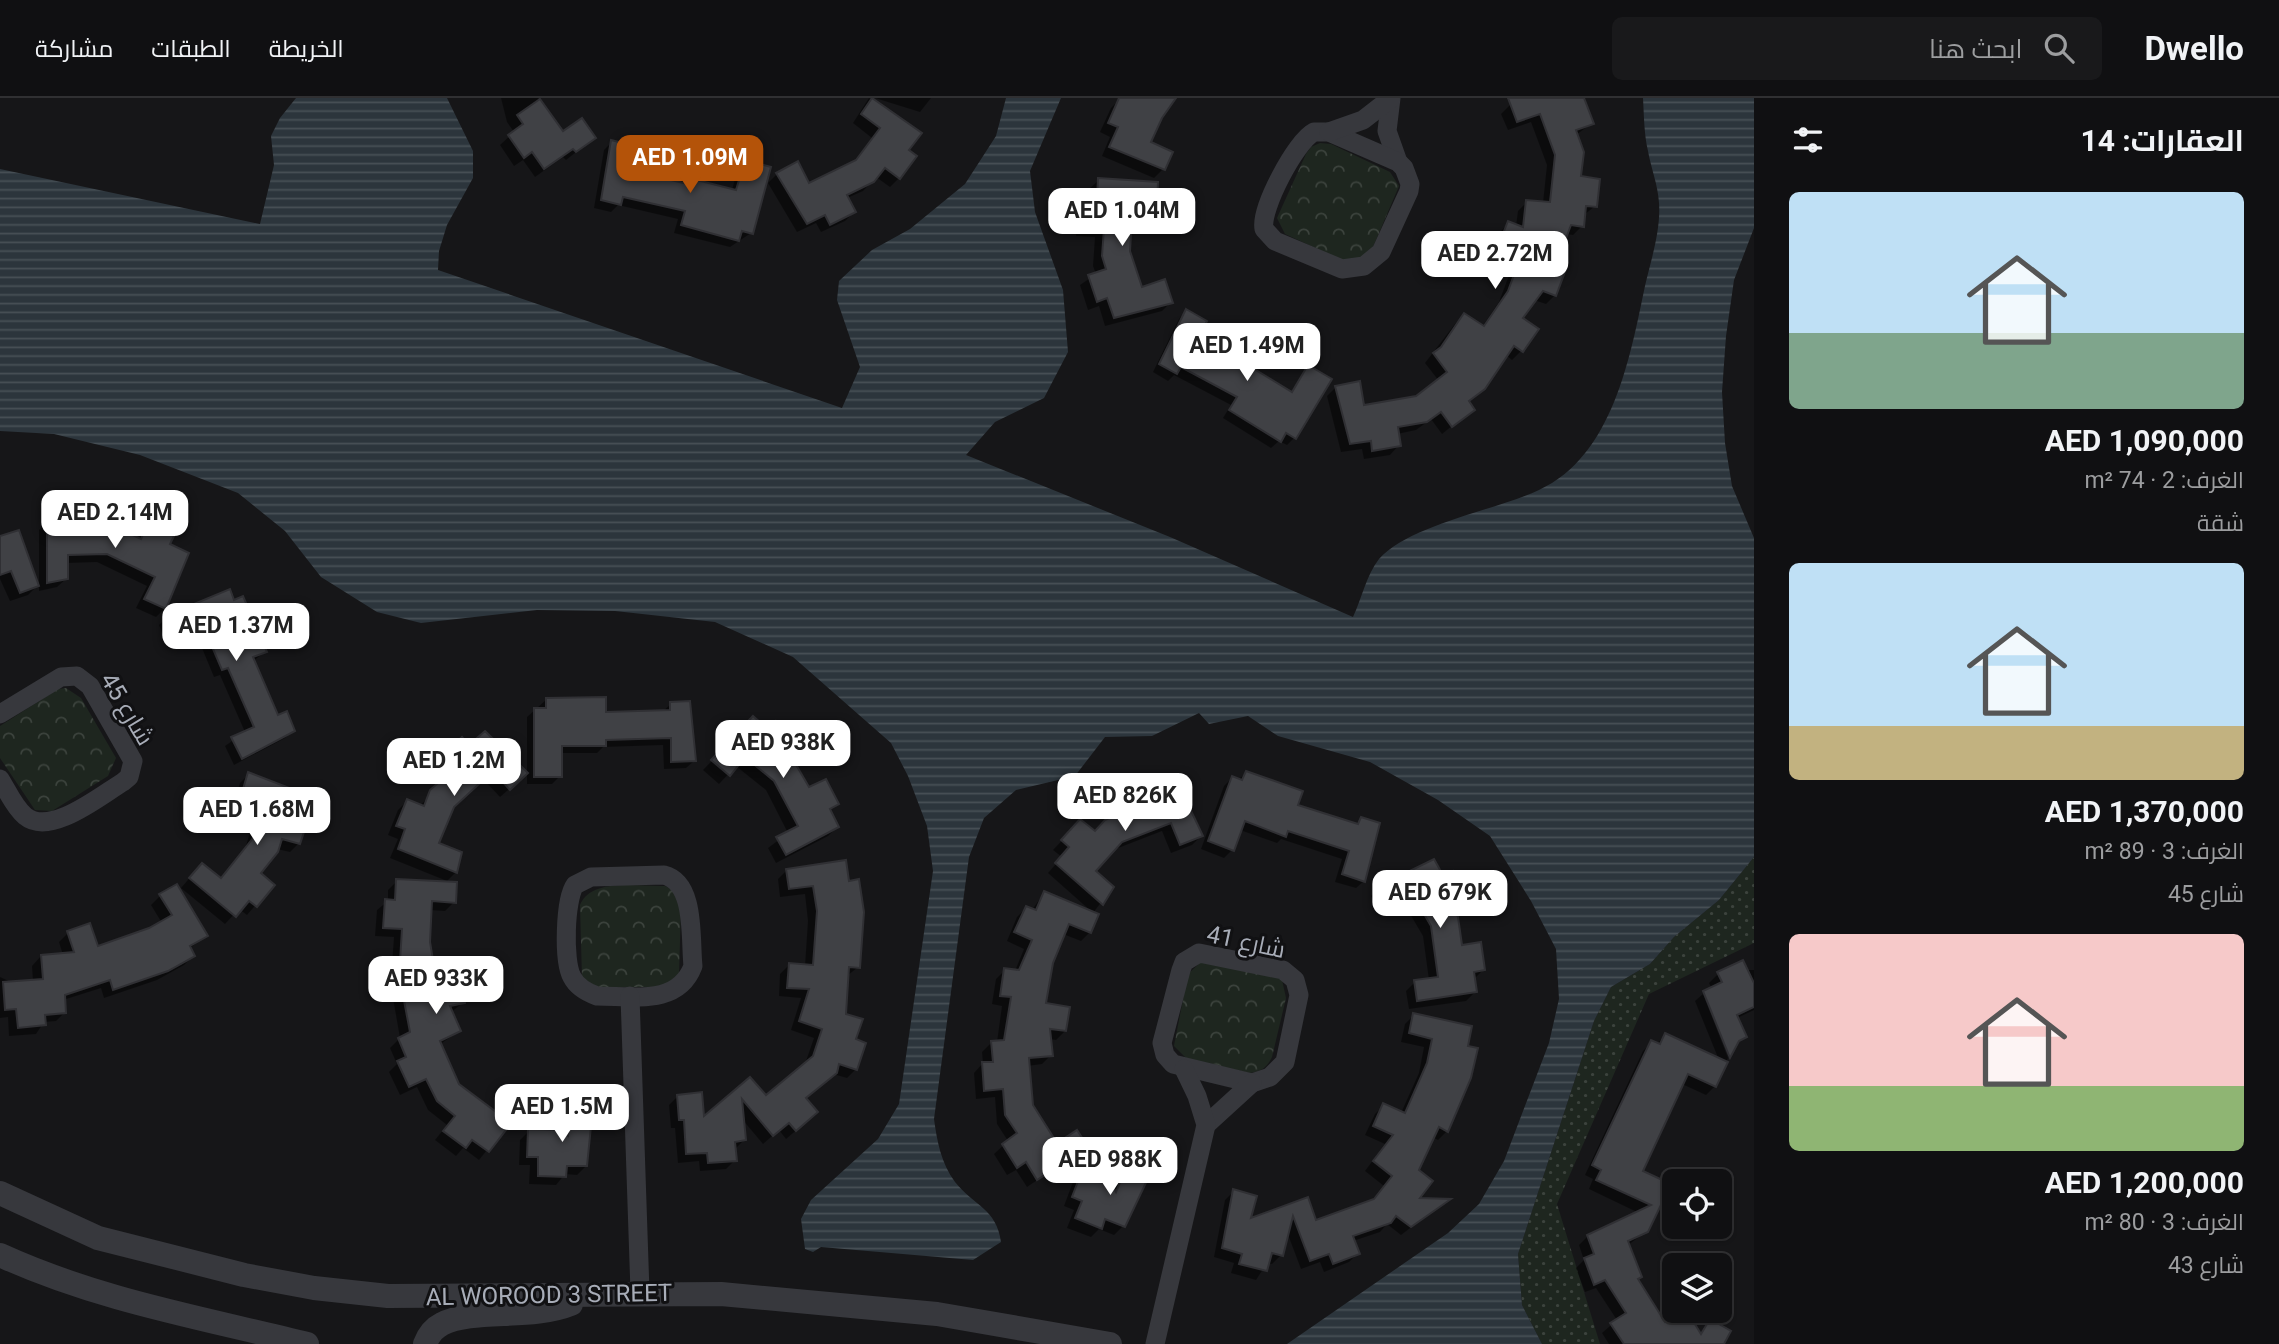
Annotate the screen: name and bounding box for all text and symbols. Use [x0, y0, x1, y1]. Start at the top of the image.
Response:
search box [1612, 17, 2102, 80]
icon: search [2040, 29, 2078, 67]
text: Dwello [2144, 29, 2244, 68]
text: ابحث هنا [1929, 34, 2022, 64]
text: مشاركة [35, 35, 113, 63]
text: الطبقات [151, 35, 231, 63]
text: الخريطة [269, 35, 344, 63]
icon: filters [1789, 121, 1827, 159]
text: العقارات: 14 [2080, 123, 2244, 158]
pin: AED 1.09M [610, 136, 770, 195]
text: AED 1.09M [632, 144, 748, 171]
pin: AED 1.04M [1042, 188, 1202, 248]
text: AED 1.04M [1064, 197, 1180, 224]
pin: AED 2.72M [1415, 232, 1575, 291]
icon: home [1954, 237, 2080, 363]
text: AED 2.72M [1437, 240, 1553, 267]
pin: AED 1.49M [1167, 324, 1327, 383]
text: AED 1.49M [1189, 332, 1305, 359]
text: AED 1,090,000 [2045, 423, 2244, 458]
text: الغرف: 2 · 74 m² [2084, 467, 2244, 494]
pin: AED 2.14M [35, 490, 195, 550]
text: AED 2.14M [57, 499, 173, 526]
text: شقة [2197, 510, 2244, 537]
pin: AED 1.37M [156, 603, 316, 663]
icon: home [1954, 608, 2080, 734]
text: AED 1.37M [178, 612, 294, 639]
street label: شارع 45 [93, 668, 159, 751]
pin: AED 938K [711, 720, 855, 780]
text: AED 938K [731, 729, 835, 756]
pin: AED 1.2M [382, 738, 526, 798]
text: AED 1.2M [403, 747, 505, 774]
pin: AED 826K [1053, 774, 1197, 833]
text: AED 826K [1073, 782, 1177, 809]
pin: AED 1.68M [177, 788, 337, 847]
text: AED 1,370,000 [2045, 794, 2244, 829]
text: AED 1.68M [199, 796, 315, 823]
text: الغرف: 3 · 89 m² [2084, 838, 2244, 865]
pin: AED 679K [1368, 870, 1512, 930]
text: AED 679K [1388, 879, 1492, 906]
text: شارع 45 [2168, 881, 2244, 908]
street label: شارع 41 [1204, 920, 1288, 966]
pin: AED 933K [364, 956, 508, 1016]
text: AED 933K [384, 965, 488, 992]
icon: home [1954, 979, 2080, 1105]
pin: AED 1.5M [490, 1084, 634, 1144]
text: AED 1.5M [511, 1093, 613, 1120]
pin: AED 988K [1038, 1138, 1182, 1197]
text: AED 988K [1058, 1146, 1162, 1173]
text: AED 1,200,000 [2045, 1165, 2244, 1200]
map controls [1662, 1169, 1732, 1323]
button: locate [1662, 1169, 1732, 1239]
text: الغرف: 3 · 80 m² [2084, 1209, 2244, 1236]
text: شارع 43 [2168, 1252, 2244, 1279]
button: layers [1662, 1253, 1732, 1323]
street label: AL WOROOD 3 STREET [426, 1279, 672, 1311]

